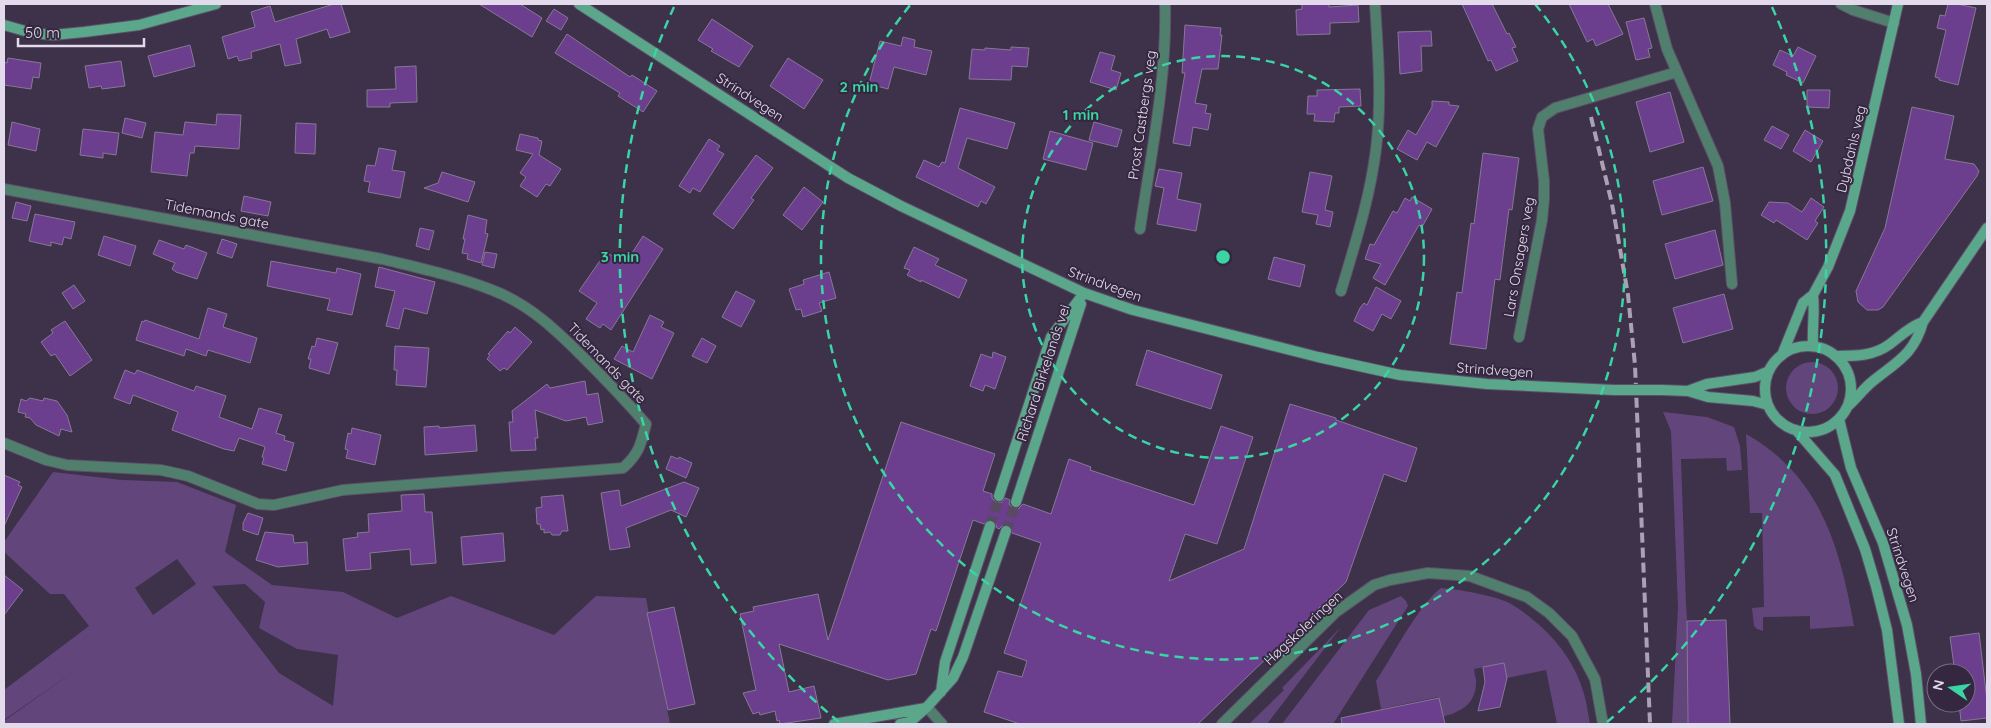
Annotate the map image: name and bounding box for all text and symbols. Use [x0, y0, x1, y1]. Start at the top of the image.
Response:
scale bar [18, 15, 144, 47]
text: 50 m [25, 23, 60, 42]
street label: Prost Castbergs veg [1124, 49, 1160, 181]
street label: Strindvegen [713, 68, 787, 126]
text: 2 min [839, 77, 879, 96]
street label: Dybdahls veg [1832, 104, 1870, 194]
text: 1 min [1063, 105, 1099, 124]
street label: Tidemands gate [163, 195, 271, 233]
street label: Lars Onsagers veg [1500, 195, 1538, 319]
text: 3 min [601, 247, 639, 266]
centre of rings [1214, 248, 1232, 266]
street label: Strindvegen [1066, 262, 1144, 306]
street label: Richard Birkelands vei [1012, 302, 1074, 444]
street label: Tidemands gate [564, 319, 650, 407]
street label: Strindvegen [1456, 358, 1534, 382]
street label: Strindvegen [1883, 525, 1923, 605]
street label: Høgskoleringen [1260, 587, 1346, 669]
north arrow [1926, 663, 1976, 713]
text: N [1928, 678, 1948, 692]

